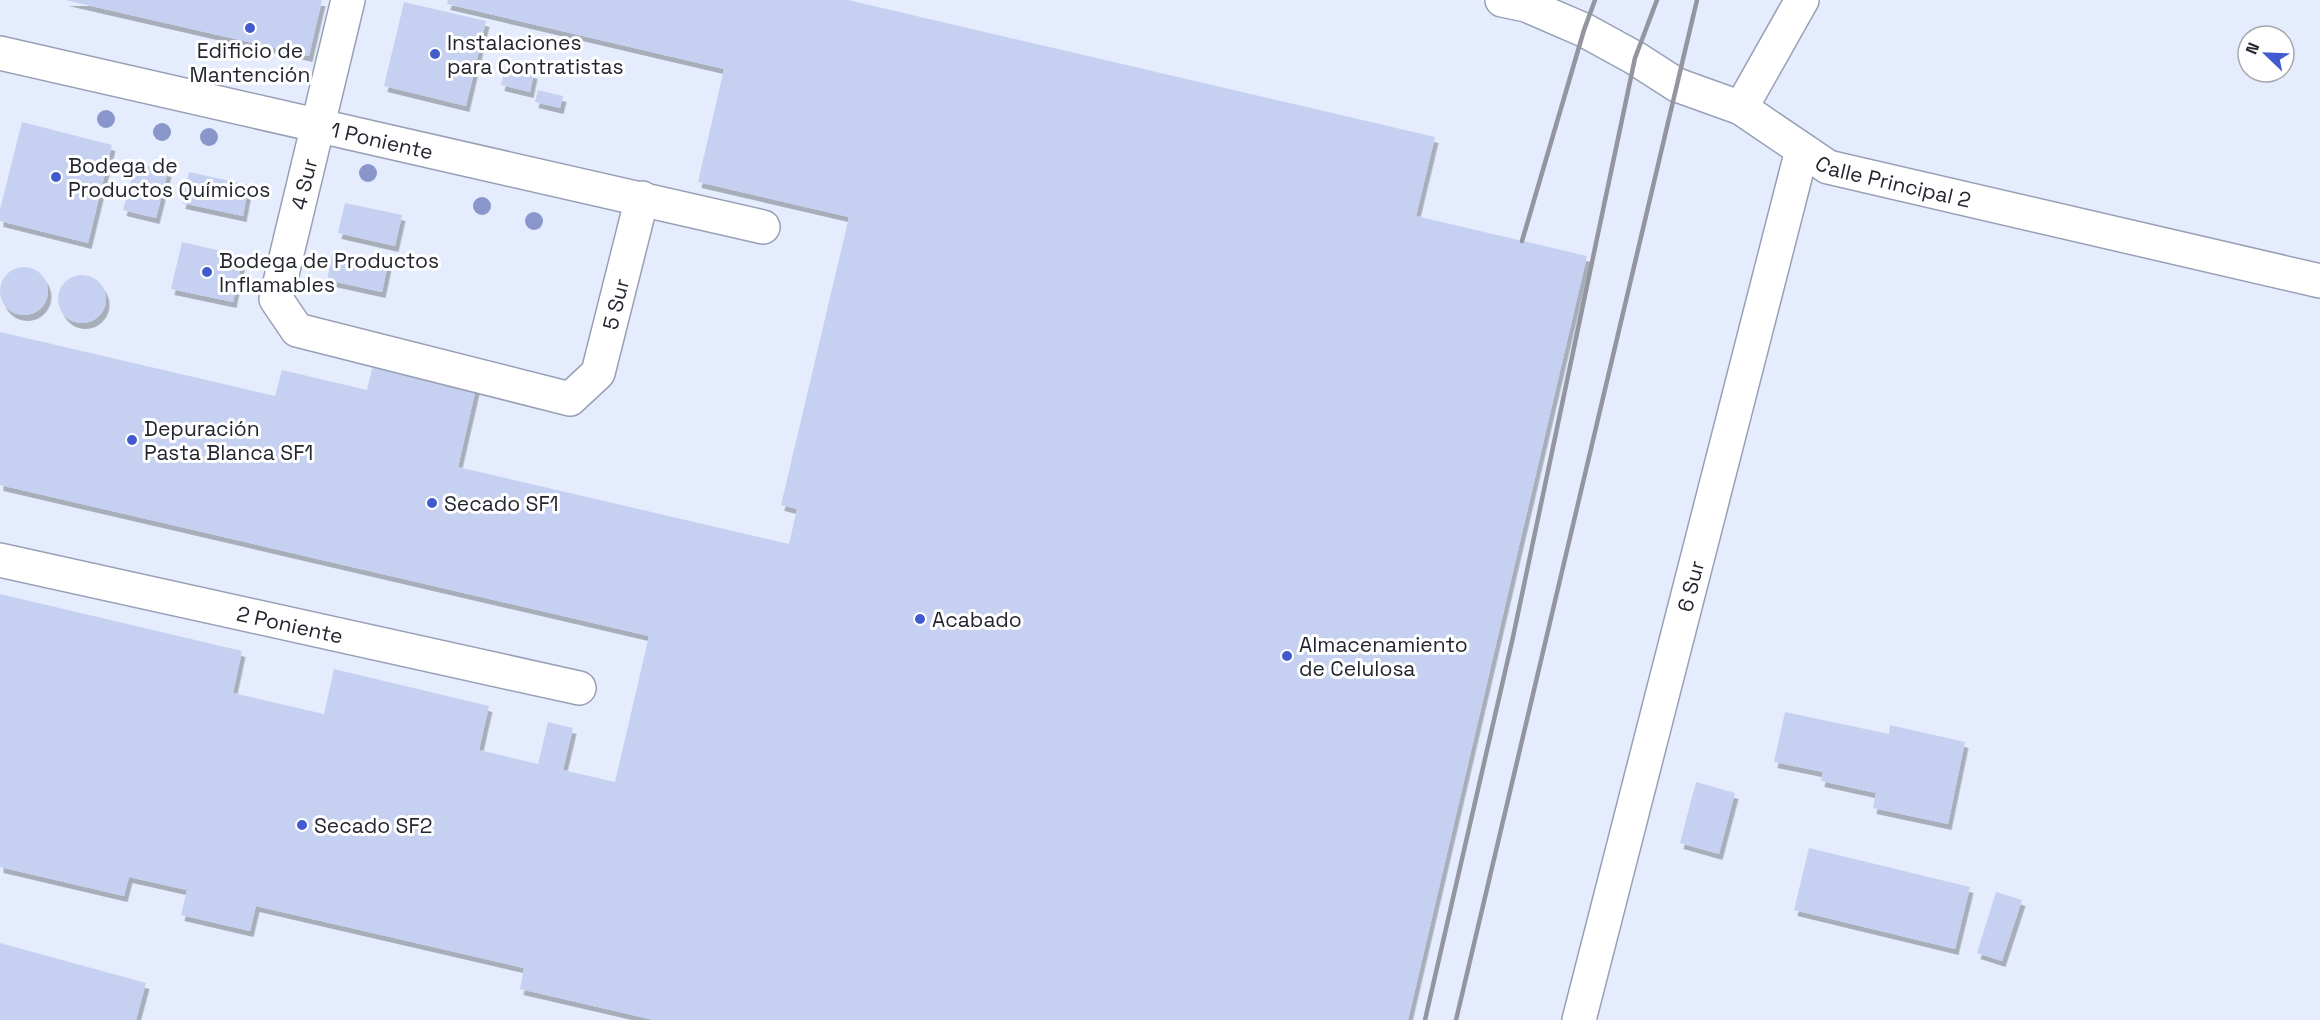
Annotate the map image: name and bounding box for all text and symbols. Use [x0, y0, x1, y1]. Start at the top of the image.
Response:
marker: Edificio de Mantención [243, 21, 257, 35]
north arrow [2236, 24, 2296, 84]
place label: Instalaciones para Contratistas [447, 29, 624, 80]
place label: Edificio de Mantención [190, 37, 310, 88]
text: N [2241, 39, 2264, 57]
marker: Instalaciones para Contratistas [428, 47, 442, 61]
street label: 1 Poniente [328, 115, 436, 165]
street label: Calle Principal 2 [1810, 149, 1974, 213]
place label: Bodega de Productos Químicos [68, 152, 270, 203]
street label: 4 Sur [285, 155, 323, 213]
marker: Bodega de Productos Químicos [49, 170, 63, 184]
place label: Bodega de Productos Inflamables [219, 247, 439, 298]
marker: Bodega de Productos Inflamables [200, 265, 214, 279]
street label: 5 Sur [596, 276, 635, 332]
place label: Depuración Pasta Blanca SF1 [144, 415, 313, 466]
marker: Depuración Pasta Blanca SF1 [125, 433, 139, 447]
place label: Secado SF1 [444, 490, 559, 517]
marker: Secado SF1 [425, 496, 439, 510]
street label: 6 Sur [1671, 557, 1710, 615]
street label: 2 Poniente [234, 599, 346, 649]
place label: Acabado [932, 606, 1022, 633]
marker: Acabado [913, 612, 927, 626]
place label: Almacenamiento de Celulosa [1299, 631, 1468, 682]
marker: Almacenamiento de Celulosa [1280, 649, 1294, 663]
place label: Secado SF2 [314, 812, 432, 839]
marker: Secado SF2 [295, 818, 309, 832]

